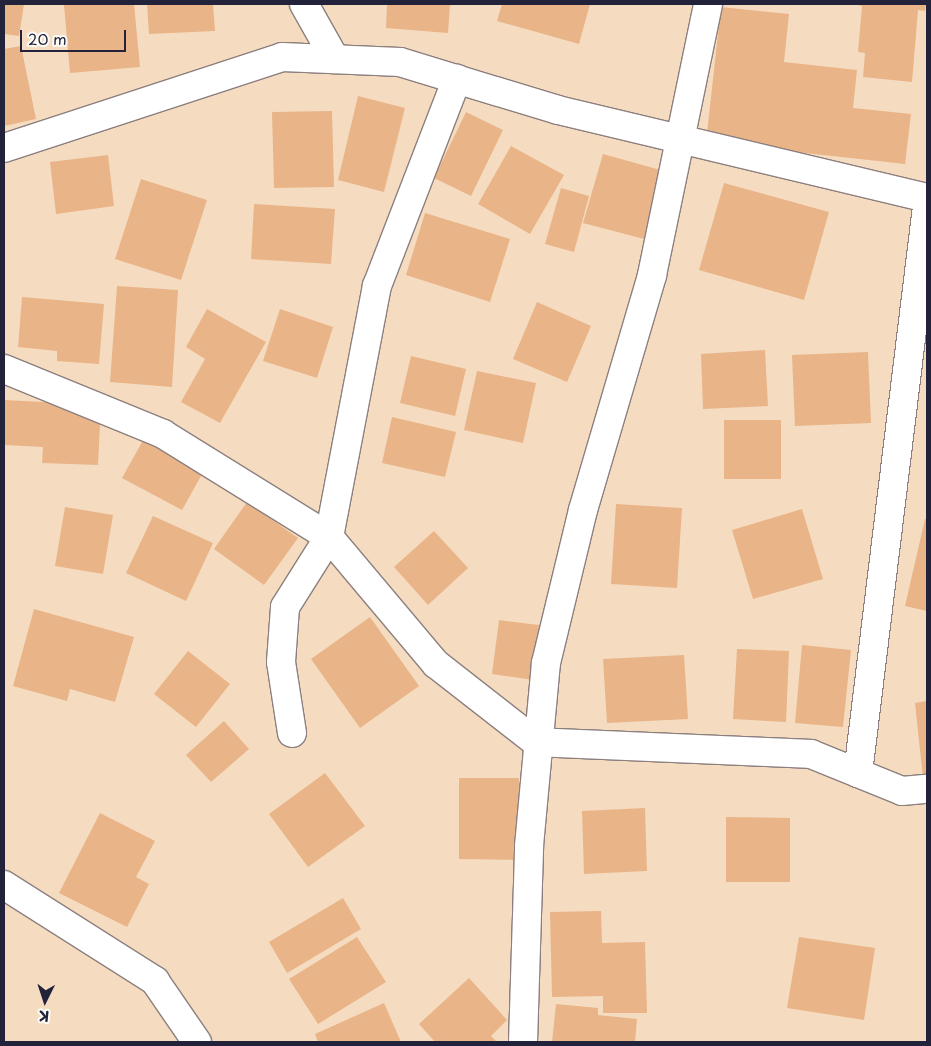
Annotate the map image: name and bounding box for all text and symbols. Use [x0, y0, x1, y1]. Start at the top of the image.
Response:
scale bar [22, 20, 129, 52]
text: 20 m [28, 27, 67, 50]
north arrow [20, 976, 70, 1026]
text: K [38, 1006, 50, 1027]

